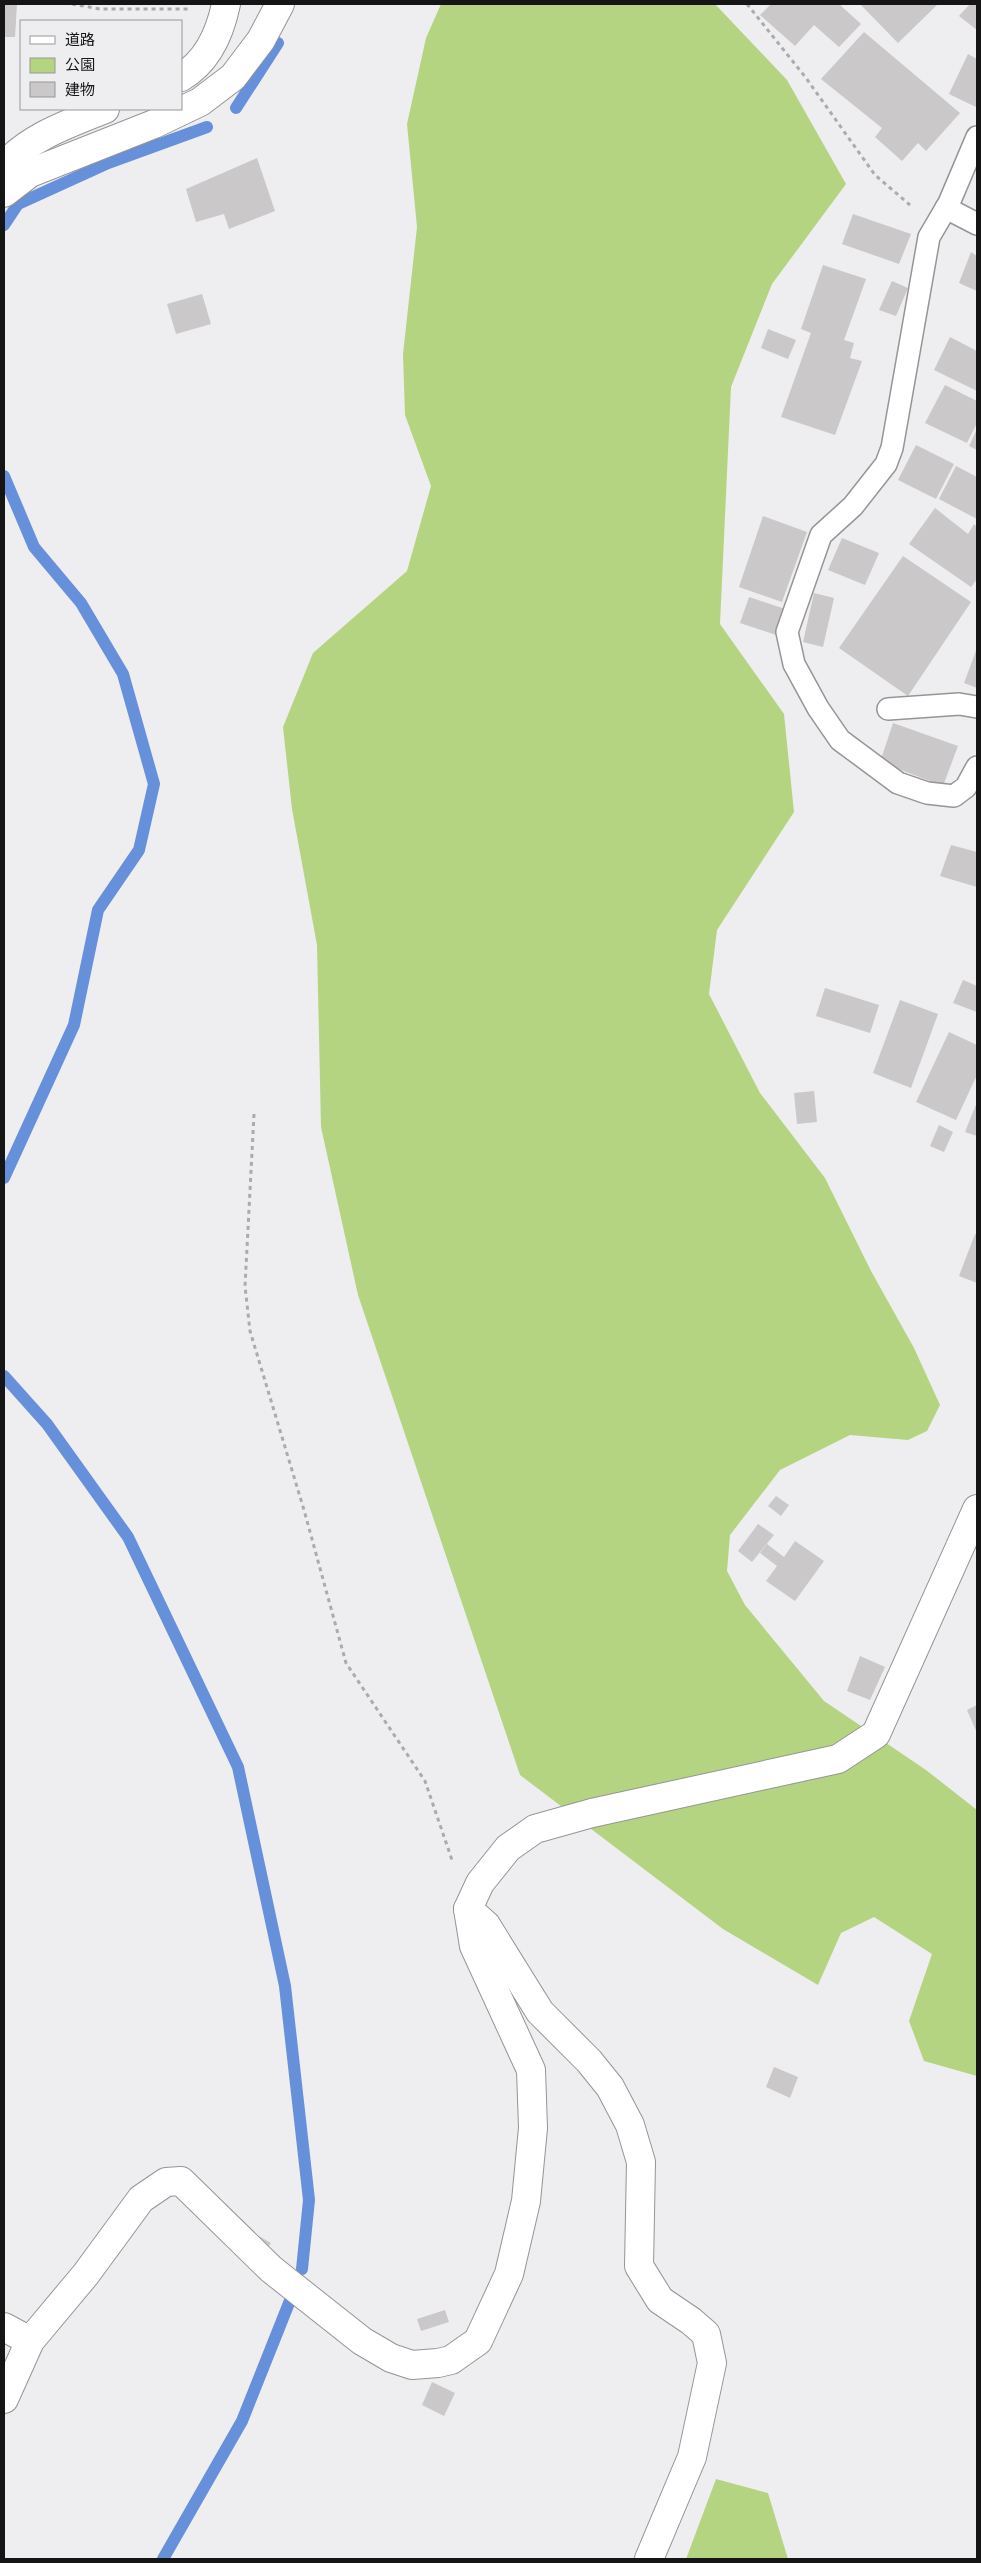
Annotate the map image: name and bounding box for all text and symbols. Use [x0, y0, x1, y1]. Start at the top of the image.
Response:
legend [20, 20, 182, 110]
text: 道路 [65, 30, 95, 49]
text: 公園 [65, 55, 95, 74]
text: 建物 [65, 80, 95, 99]

